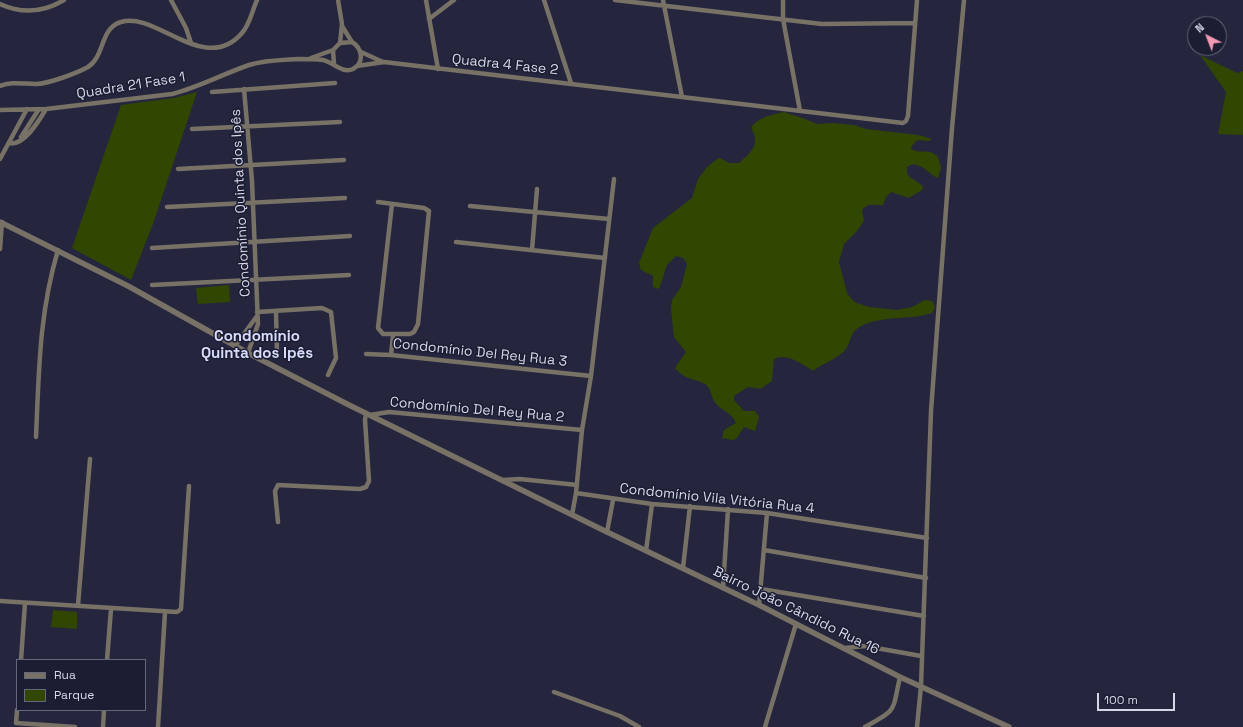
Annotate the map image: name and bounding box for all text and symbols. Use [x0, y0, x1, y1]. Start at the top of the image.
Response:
north arrow [1187, 16, 1227, 56]
text: N [1192, 20, 1207, 35]
street label: Quadra 4 Fase 2 [451, 51, 559, 79]
street label: Quadra 21 Fase 1 [75, 69, 187, 103]
street label: Condomínio Quinta dos Ipês [228, 109, 254, 297]
district label: Condomínio Quinta dos Ipês [201, 328, 313, 363]
street label: Condomínio Del Rey Rua 3 [392, 335, 568, 371]
street label: Condomínio Del Rey Rua 2 [389, 394, 565, 426]
street label: Condomínio Vila Vitória Rua 4 [619, 480, 815, 518]
street label: Bairro João Cândido Rua 16 [710, 563, 882, 659]
legend [16, 659, 146, 711]
text: Rua [54, 667, 76, 683]
scale bar [1099, 685, 1177, 711]
text: Parque [54, 687, 94, 703]
text: 100 m [1104, 692, 1138, 708]

